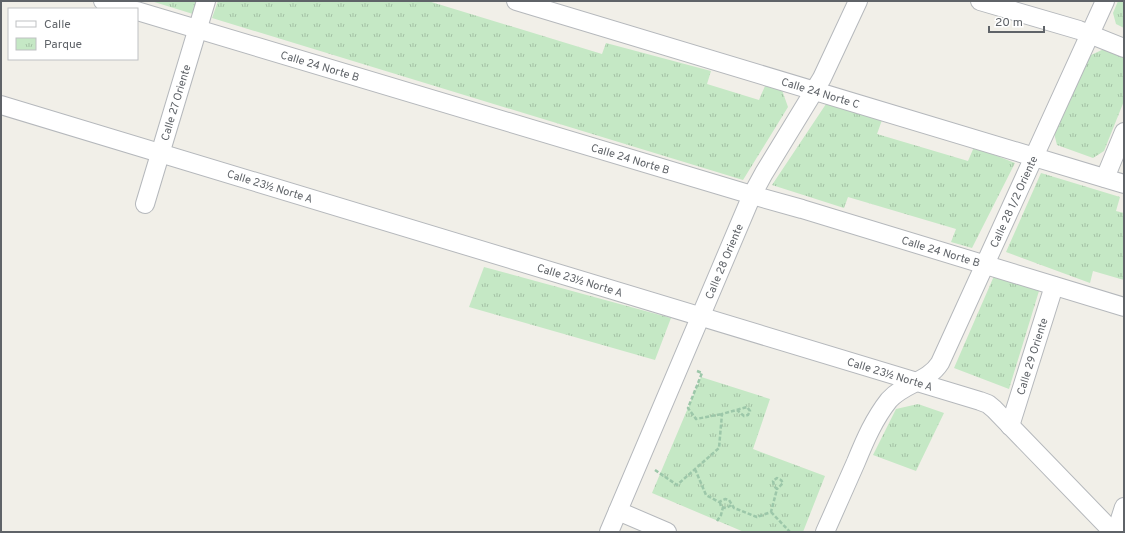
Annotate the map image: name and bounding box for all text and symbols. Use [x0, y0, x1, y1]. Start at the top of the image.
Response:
legend [8, 8, 138, 60]
scale bar [989, 8, 1044, 34]
text: 20 m [995, 15, 1023, 31]
text: Calle [44, 17, 71, 33]
text: Parque [44, 37, 82, 53]
street label: Calle 24 Norte B [279, 48, 361, 85]
street label: Calle 27 Oriente [158, 63, 195, 143]
street label: Calle 24 Norte C [779, 75, 861, 112]
street label: Calle 24 Norte B [589, 141, 671, 178]
street label: Calle 28 1/2 Oriente [988, 154, 1041, 250]
street label: Calle 23½ Norte A [225, 167, 314, 207]
street label: Calle 28 Oriente [703, 222, 747, 302]
street label: Calle 24 Norte B [900, 234, 982, 271]
street label: Calle 23½ Norte A [535, 261, 624, 301]
street label: Calle 29 Oriente [1014, 316, 1052, 397]
street label: Calle 23½ Norte A [845, 355, 934, 395]

